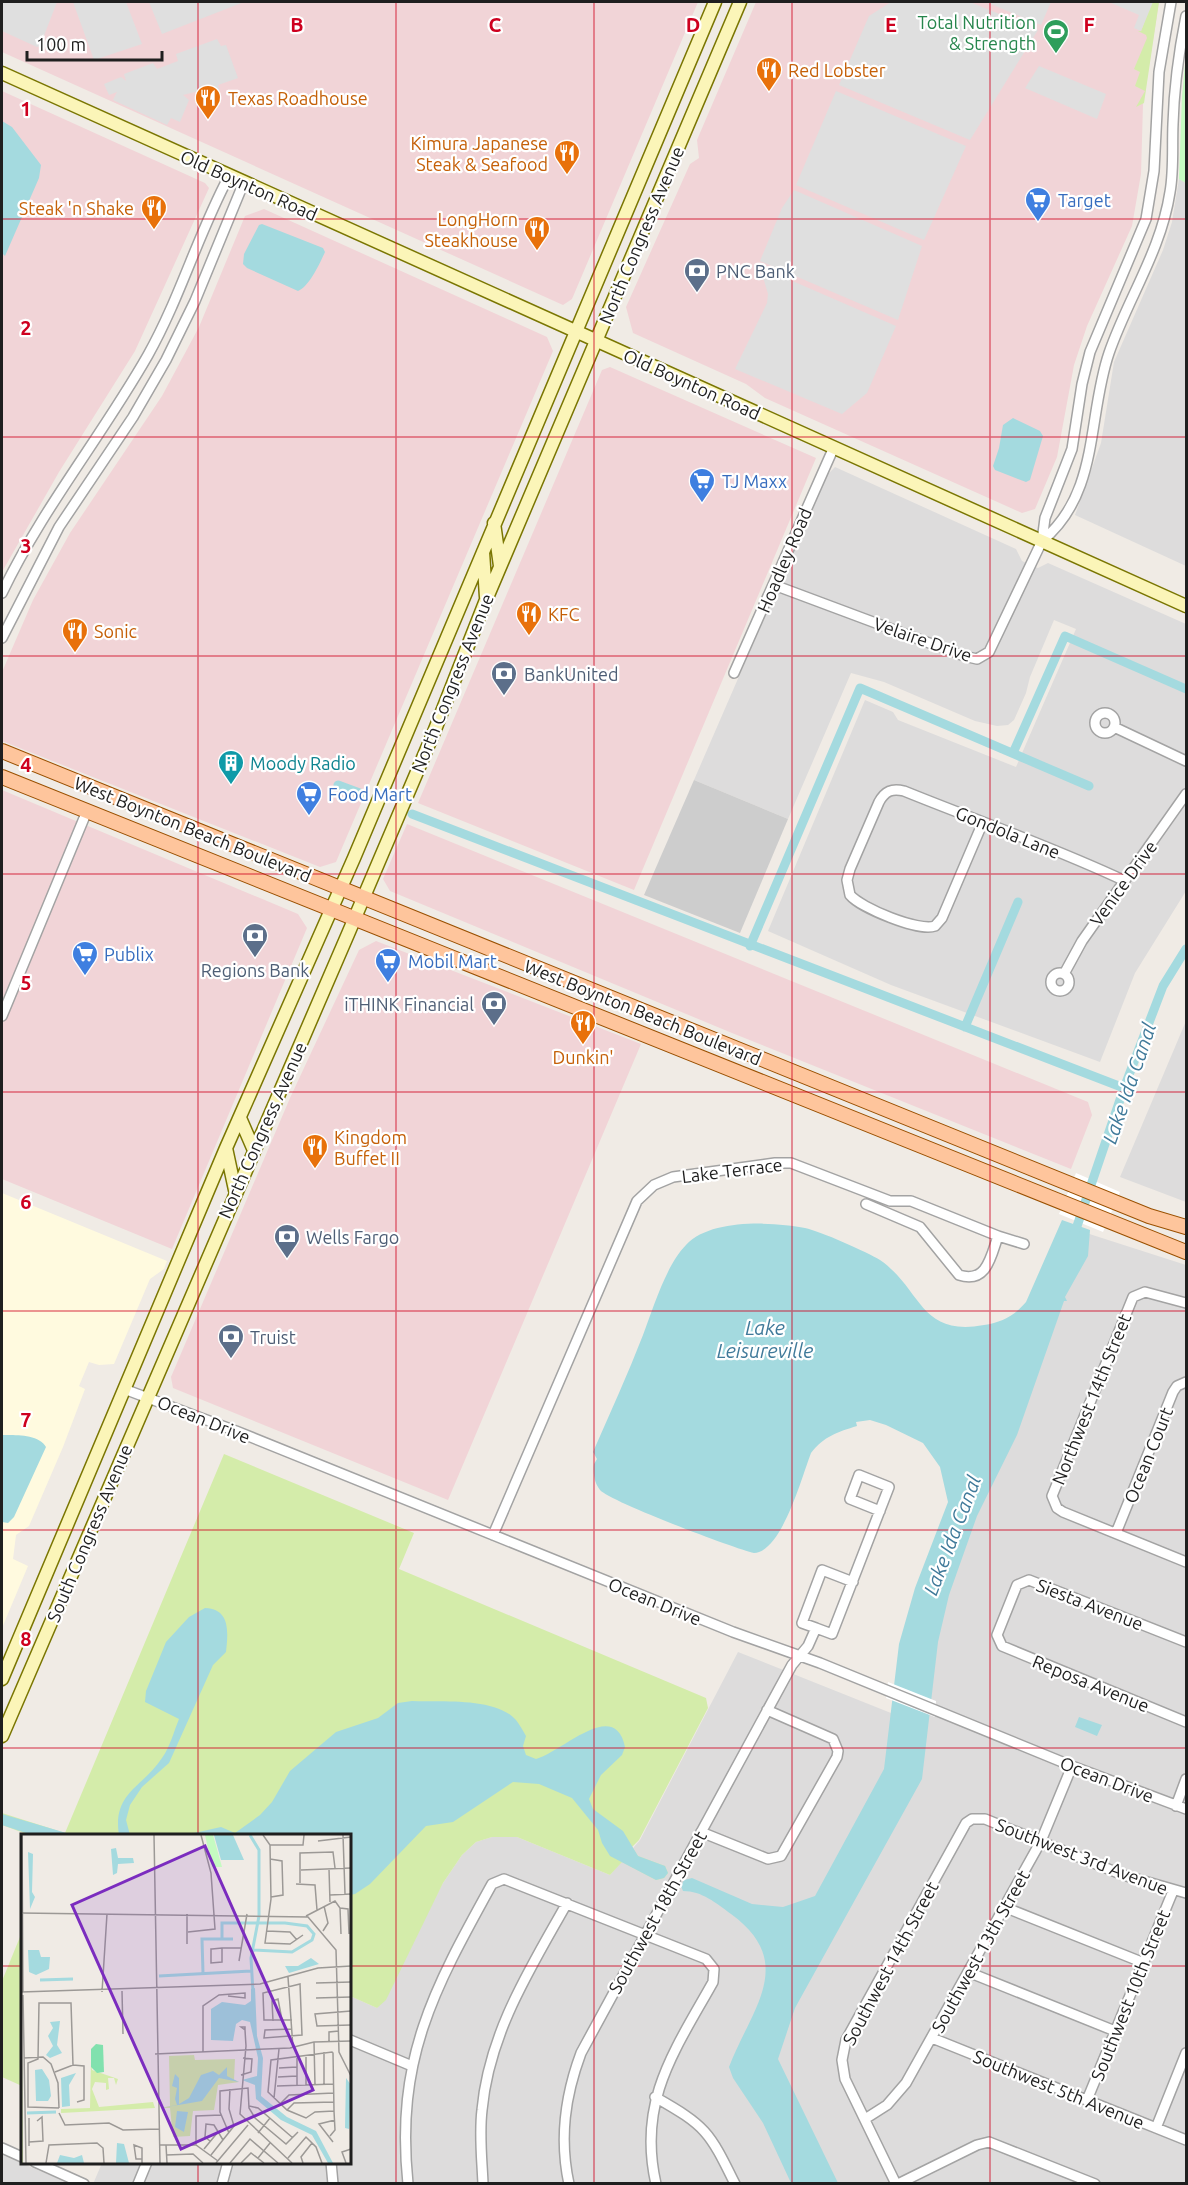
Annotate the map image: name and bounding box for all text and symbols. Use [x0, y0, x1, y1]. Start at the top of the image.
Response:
place label: Total Nutrition & Strength [918, 12, 1036, 53]
text: B [290, 13, 304, 36]
text: C [489, 13, 502, 36]
text: D [686, 13, 700, 36]
text: E [885, 13, 897, 36]
text: F [1083, 13, 1095, 36]
sports icon: Total Nutrition & Strength [1041, 17, 1071, 55]
scale bar [27, 24, 162, 62]
text: 100 m [36, 34, 86, 54]
restaurant icon: Red Lobster [754, 55, 784, 93]
place label: Red Lobster [788, 60, 886, 80]
restaurant icon: Texas Roadhouse [193, 83, 223, 121]
place label: Texas Roadhouse [228, 88, 368, 108]
text: 1 [20, 97, 32, 120]
place label: Kimura Japanese Steak & Seafood [410, 133, 548, 174]
restaurant icon: Kimura Japanese Steak & Seafood [552, 138, 582, 176]
street label: North Congress Avenue [594, 143, 688, 327]
street label: Old Boynton Road [177, 146, 321, 224]
supermarket icon: Target [1023, 185, 1053, 223]
place label: Target [1058, 190, 1111, 210]
restaurant icon: Steak 'n Shake [139, 193, 169, 231]
place label: Steak 'n Shake [19, 198, 134, 218]
place label: LongHorn Steakhouse [424, 209, 518, 250]
restaurant icon: LongHorn Steakhouse [522, 214, 552, 252]
bank icon: PNC Bank [682, 256, 712, 294]
place label: PNC Bank [716, 261, 795, 281]
text: 2 [20, 316, 32, 339]
street label: Old Boynton Road [620, 345, 764, 423]
supermarket icon: TJ Maxx [687, 466, 717, 504]
place label: TJ Maxx [722, 471, 787, 491]
street label: Hoadley Road [753, 505, 815, 615]
text: 3 [20, 534, 32, 557]
street label: North Congress Avenue [407, 591, 497, 775]
restaurant icon: KFC [514, 599, 544, 637]
place label: KFC [548, 604, 579, 624]
street label: Velaire Drive [871, 613, 975, 665]
restaurant icon: Sonic [60, 616, 90, 654]
place label: Sonic [94, 621, 137, 641]
bank icon: BankUnited [489, 659, 519, 697]
place label: BankUnited [524, 664, 619, 684]
building icon: Moody Radio [216, 748, 246, 786]
text: 4 [20, 753, 32, 776]
place label: Moody Radio [250, 753, 356, 773]
street label: West Boynton Beach Boulevard [72, 772, 314, 886]
supermarket icon: Food Mart [294, 779, 324, 817]
place label: Food Mart [328, 784, 412, 804]
street label: Gondola Lane [953, 802, 1063, 862]
street label: Venice Drive [1085, 837, 1161, 929]
bank icon: Regions Bank [240, 921, 270, 959]
supermarket icon: Publix [70, 939, 100, 977]
place label: Publix [104, 944, 154, 964]
supermarket icon: Mobil Mart [373, 946, 403, 984]
place label: Mobil Mart [408, 951, 497, 971]
street label: West Boynton Beach Boulevard [522, 955, 764, 1069]
place label: Regions Bank [201, 960, 309, 980]
text: 5 [20, 971, 32, 994]
bank icon: iTHINK Financial [479, 989, 509, 1027]
place label: iTHINK Financial [344, 994, 474, 1014]
restaurant icon: Dunkin' [568, 1008, 598, 1046]
water label: Lake Ida Canal [1098, 1019, 1161, 1146]
street label: North Congress Avenue [214, 1039, 310, 1221]
place label: Dunkin' [553, 1047, 613, 1067]
place label: Kingdom Buffet II [334, 1127, 407, 1168]
restaurant icon: Kingdom Buffet II [300, 1132, 330, 1170]
street label: Lake Terrace [680, 1154, 784, 1186]
text: 6 [20, 1190, 32, 1213]
bank icon: Wells Fargo [272, 1222, 302, 1260]
place label: Wells Fargo [306, 1227, 399, 1247]
street label: Northwest 14th Street [1048, 1311, 1134, 1487]
water label: Lake Leisureville [717, 1316, 813, 1362]
bank icon: Truist [216, 1322, 246, 1360]
place label: Truist [250, 1327, 296, 1347]
street label: Ocean Drive [155, 1391, 253, 1447]
street label: Ocean Court [1120, 1404, 1176, 1506]
text: 7 [20, 1408, 32, 1431]
street label: South Congress Avenue [42, 1441, 136, 1625]
water label: Lake Ida Canal [919, 1472, 986, 1598]
street label: Ocean Drive [606, 1573, 704, 1629]
street label: Siesta Avenue [1034, 1574, 1146, 1634]
text: 8 [20, 1627, 32, 1650]
street label: Reposa Avenue [1030, 1650, 1152, 1716]
street label: Ocean Drive [1057, 1752, 1157, 1806]
street label: Southwest 3rd Avenue [993, 1814, 1171, 1898]
street label: Southwest 18th Street [604, 1827, 710, 1997]
inset map [21, 1834, 351, 2164]
street label: Southwest 13th Street [927, 1866, 1033, 2036]
street label: Southwest 14th Street [838, 1878, 942, 2048]
street label: Southwest 10th Street [1087, 1907, 1173, 2083]
street label: Southwest 5th Avenue [971, 2045, 1147, 2133]

